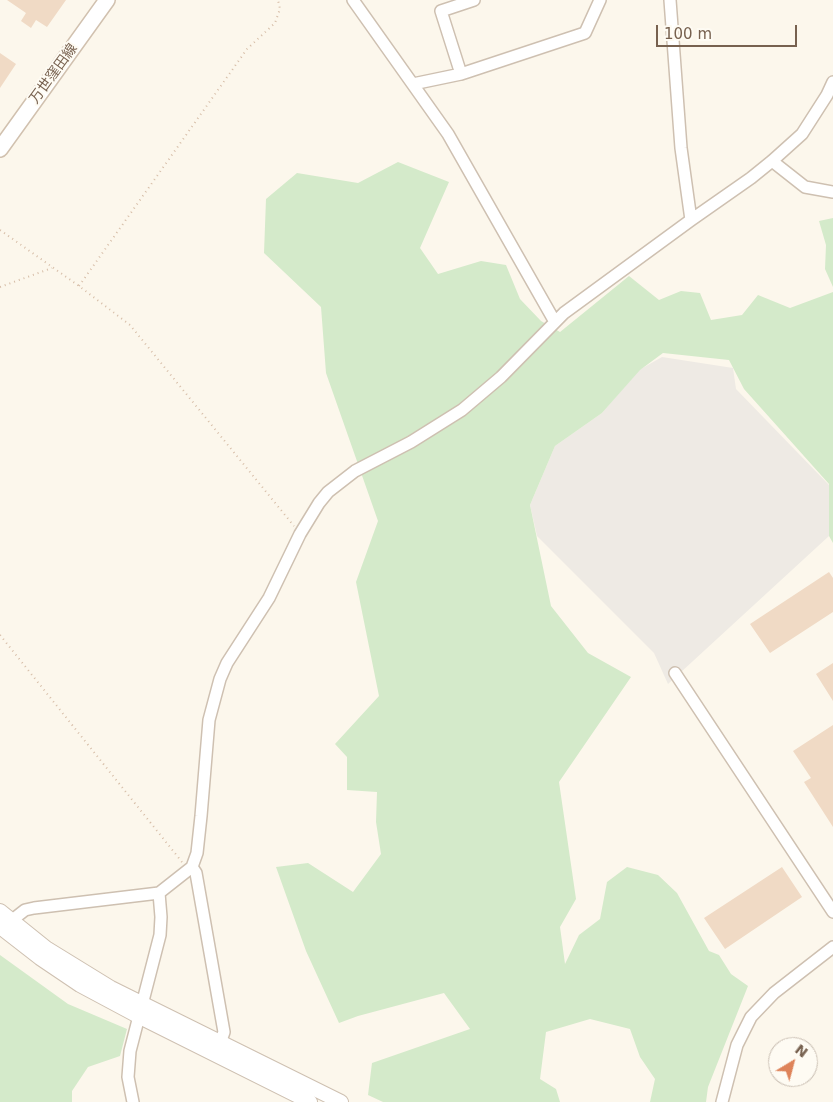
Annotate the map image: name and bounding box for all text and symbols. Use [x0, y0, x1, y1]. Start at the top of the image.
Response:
scale bar [658, 15, 799, 47]
text: 100 m [664, 25, 712, 43]
street label: 万世窪田線 [27, 41, 81, 107]
north arrow [768, 1037, 818, 1087]
text: N [792, 1041, 811, 1061]

